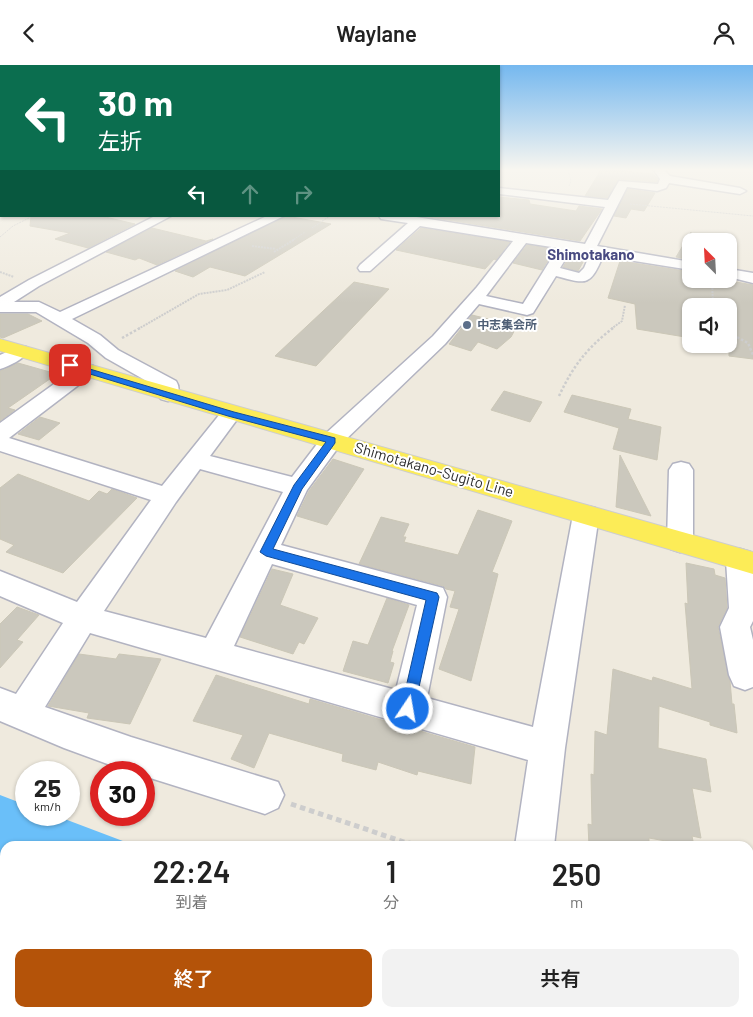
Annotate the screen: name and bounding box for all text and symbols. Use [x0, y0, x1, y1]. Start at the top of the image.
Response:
icon: back [15, 19, 43, 47]
icon: person [710, 19, 738, 47]
text: Waylane [336, 20, 417, 46]
text: 30 m [98, 81, 173, 123]
icon: left [15, 85, 80, 150]
text: 左折 [98, 127, 142, 153]
icon: left [183, 180, 211, 208]
icon: ahead [236, 180, 264, 208]
icon: right [289, 180, 317, 208]
north arrow [682, 233, 738, 287]
map controls [682, 233, 737, 353]
district label: Shimotakano [547, 245, 635, 263]
button: sound [682, 298, 737, 353]
place label: 中志集会所 [477, 317, 537, 331]
marker: 中志集会所 [461, 319, 473, 331]
pin [49, 344, 91, 386]
icon: arrive [56, 351, 84, 379]
street label: Shimotakano-Sugito Line [353, 438, 516, 500]
position arrow [381, 682, 433, 734]
speed limit sign: 30 [90, 761, 155, 826]
text: 25 [34, 772, 61, 802]
text: km/h [34, 799, 61, 813]
text: 22:24 [153, 853, 230, 889]
text: 1 [386, 853, 396, 889]
text: 250 [552, 856, 601, 892]
text: 到着 [176, 892, 208, 911]
text: 分 [383, 892, 399, 911]
text: m [570, 892, 583, 911]
button: 終了 [15, 949, 372, 1007]
button: 共有 [382, 949, 739, 1007]

